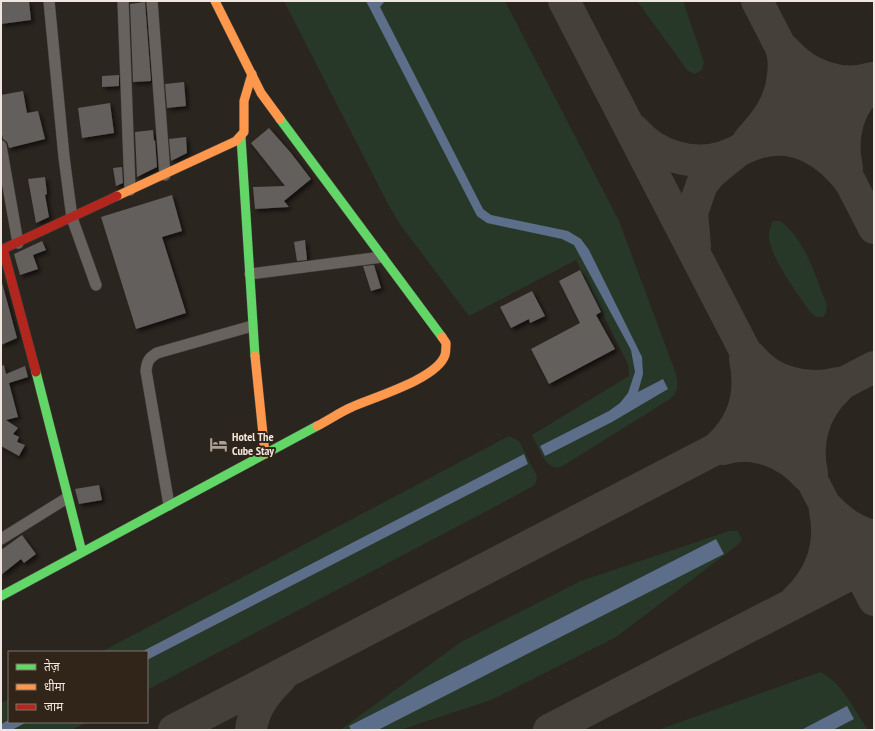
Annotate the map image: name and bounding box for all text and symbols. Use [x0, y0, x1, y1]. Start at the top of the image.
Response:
place label: Hotel The Cube Stay [232, 429, 274, 458]
hotel icon: Hotel The Cube Stay [209, 434, 229, 454]
legend [8, 651, 148, 723]
text: तेज़ [44, 659, 61, 674]
text: धीमा [44, 679, 66, 694]
text: जाम [44, 699, 64, 714]

